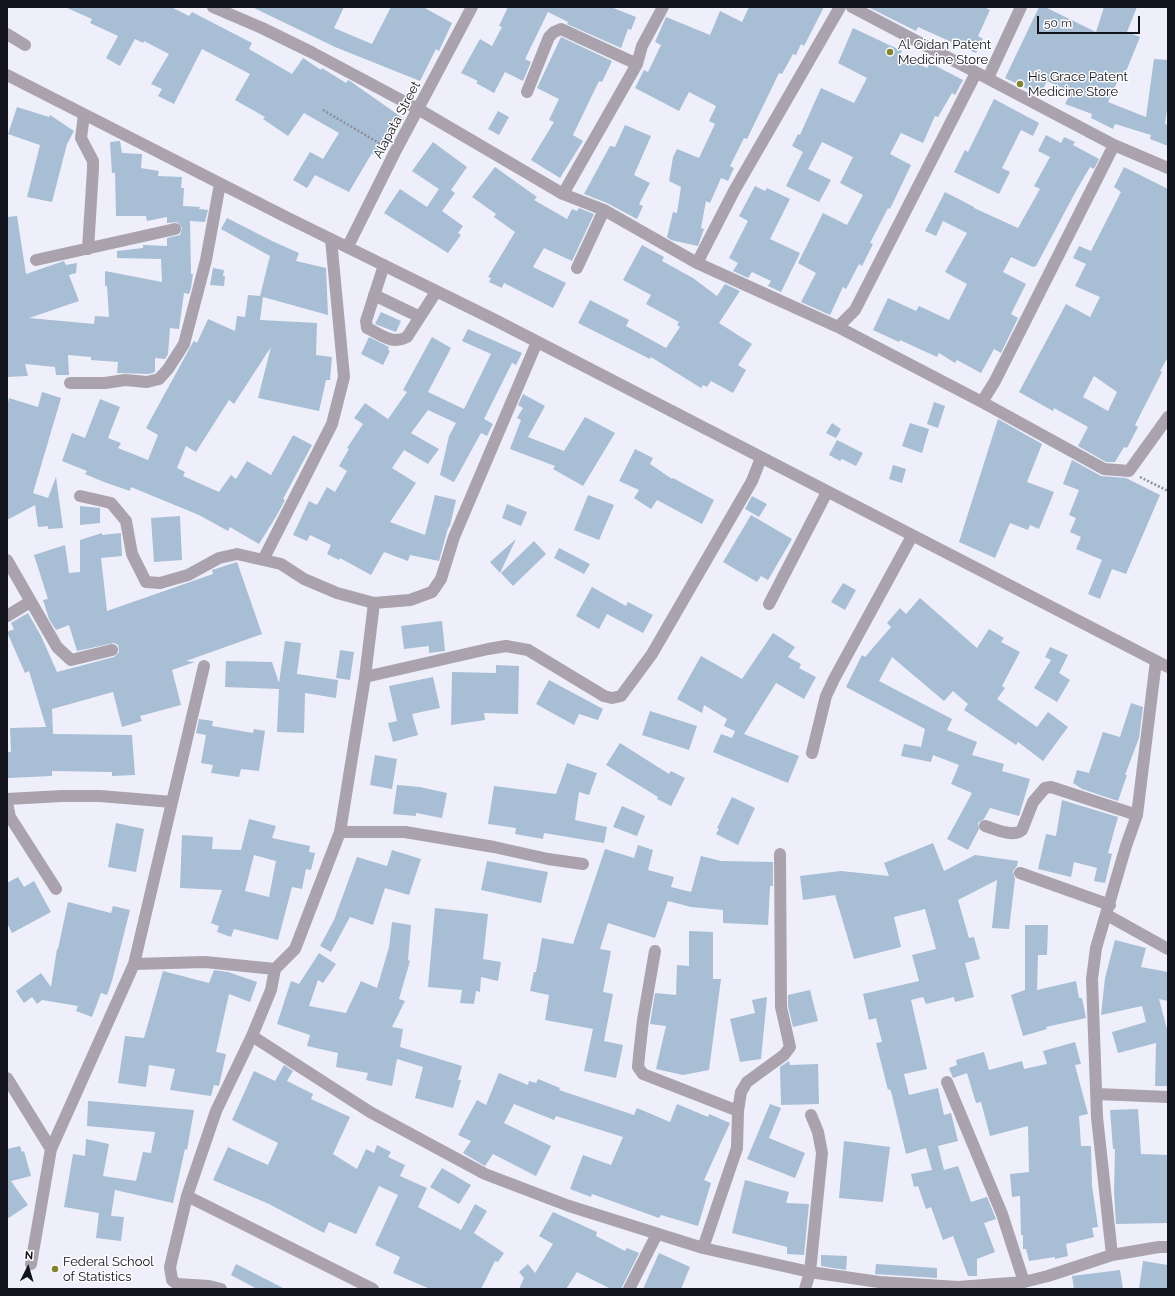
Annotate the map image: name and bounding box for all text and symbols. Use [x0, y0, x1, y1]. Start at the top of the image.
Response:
scale bar [1039, 8, 1142, 34]
text: 50 m [1044, 16, 1072, 30]
place label: Al Qidan Patent Medicine Store [898, 37, 991, 68]
marker: Al Qidan Patent Medicine Store [885, 47, 895, 57]
place label: His Grace Patent Medicine Store [1028, 69, 1128, 100]
street label: Alapata Street [370, 79, 424, 161]
marker: His Grace Patent Medicine Store [1015, 79, 1025, 89]
north arrow [8, 1248, 48, 1288]
text: N [24, 1249, 34, 1262]
place label: Federal School of Statistics [63, 1254, 154, 1285]
marker: Federal School of Statistics [50, 1264, 60, 1274]

